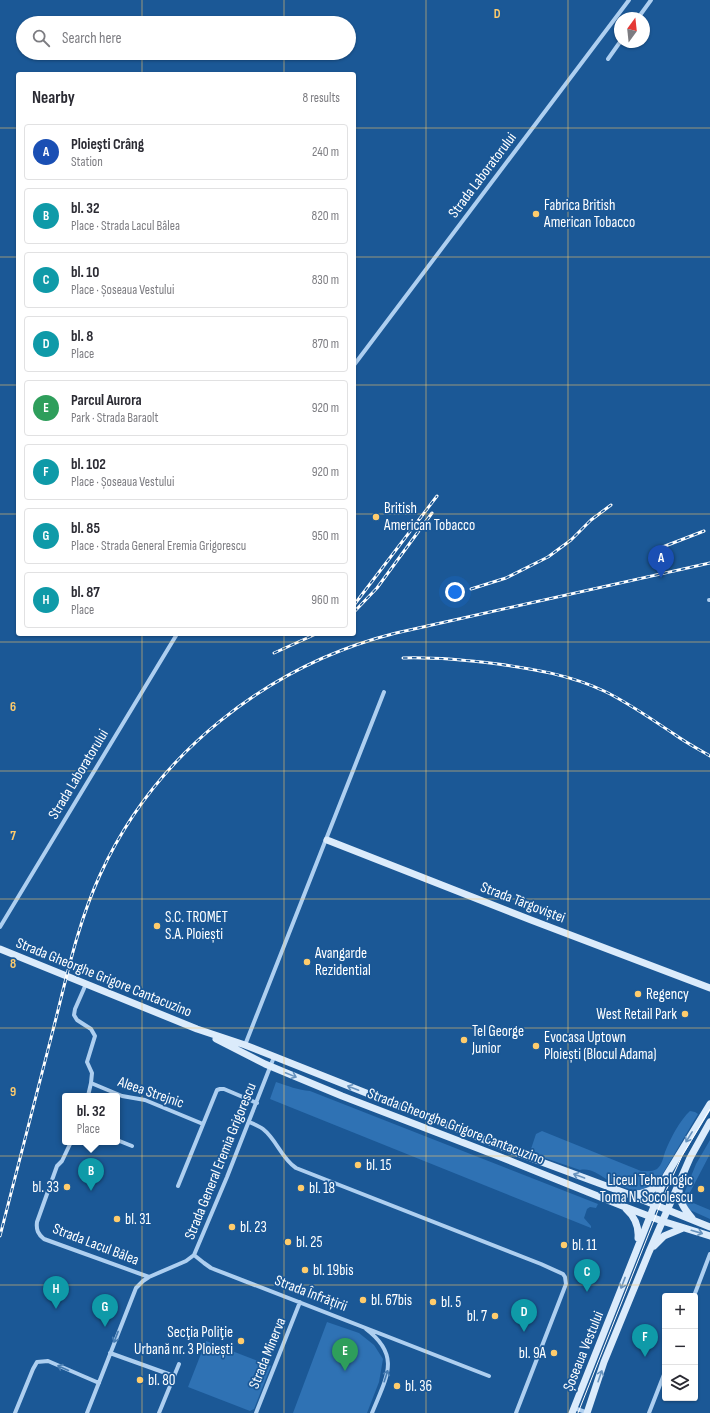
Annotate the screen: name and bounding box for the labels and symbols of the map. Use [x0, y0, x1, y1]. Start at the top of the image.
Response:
text: D [494, 6, 501, 22]
north arrow [614, 12, 650, 48]
street label: Strada Laboratorului [444, 129, 521, 222]
place label: Fabrica British American Tobacco [543, 196, 635, 232]
marker: Fabrica British American Tobacco [531, 209, 541, 219]
place label: British American Tobacco [383, 499, 475, 535]
marker: British American Tobacco [371, 512, 381, 522]
pin: A [648, 545, 674, 578]
your location [445, 582, 465, 602]
text: 6 [10, 699, 16, 715]
street label: Strada Laboratorului [44, 725, 113, 823]
text: 7 [10, 828, 16, 844]
street label: Strada Târgoviștei [478, 878, 568, 927]
place label: S.C. TROMET S.A. Ploiești [165, 908, 228, 944]
marker: S.C. TROMET S.A. Ploiești [152, 921, 162, 931]
street label: Strada Gheorghe Grigore Cantacuzino [13, 933, 195, 1022]
place label: Avangarde Rezidential [314, 944, 371, 980]
text: 8 [10, 956, 16, 972]
marker: Avangarde Rezidential [302, 957, 312, 967]
place label: Regency [646, 985, 689, 1004]
marker: Regency [633, 989, 643, 999]
place label: West Retail Park [596, 1005, 677, 1024]
marker: West Retail Park [680, 1009, 690, 1019]
place label: Tel George Junior [471, 1022, 524, 1058]
place label: Evocasa Uptown Ploiești (Blocul Adama) [544, 1028, 657, 1064]
marker: Tel George Junior [459, 1035, 469, 1045]
marker: Evocasa Uptown Ploiești (Blocul Adama) [531, 1041, 541, 1051]
one-way arrow [284, 1071, 296, 1079]
street label: Aleea Strejnic [114, 1072, 186, 1113]
street label: Strada General Eremia Grigorescu [180, 1080, 261, 1242]
text: 9 [10, 1084, 16, 1100]
one-way arrow [347, 1084, 359, 1092]
street label: Strada Gheorghe Grigore Cantacuzino [365, 1084, 547, 1169]
one-way arrow [685, 1131, 693, 1142]
place label: bl. 15 [366, 1156, 392, 1175]
pin: B [78, 1158, 104, 1191]
marker: bl. 15 [353, 1160, 363, 1170]
one-way arrow [573, 1171, 585, 1179]
place label: Liceul Tehnologic Toma N. Socolescu [600, 1171, 693, 1207]
place label: bl. 33 [32, 1178, 59, 1197]
place label: bl. 18 [309, 1179, 335, 1198]
marker: bl. 33 [62, 1182, 72, 1192]
marker: bl. 18 [296, 1183, 306, 1193]
marker: Liceul Tehnologic Toma N. Socolescu [696, 1184, 706, 1194]
place label: bl. 31 [125, 1210, 152, 1229]
marker: bl. 31 [112, 1214, 122, 1224]
place label: bl. 23 [240, 1218, 267, 1237]
street label: Strada Lacul Bâlea [50, 1219, 142, 1270]
marker: bl. 23 [227, 1222, 237, 1232]
one-way arrow [690, 1229, 703, 1236]
place label: bl. 25 [296, 1233, 322, 1252]
place label: bl. 11 [572, 1236, 597, 1255]
marker: bl. 25 [283, 1237, 293, 1247]
marker: bl. 11 [559, 1240, 569, 1250]
pin: C [574, 1259, 600, 1292]
place label: bl. 19bis [313, 1261, 354, 1280]
marker: bl. 19bis [300, 1265, 310, 1275]
street label: Strada Înfrățirii [272, 1271, 350, 1316]
pin: H [43, 1276, 69, 1309]
one-way arrow [619, 1277, 627, 1289]
place label: bl. 67bis [371, 1291, 412, 1310]
place label: bl. 5 [441, 1293, 461, 1312]
pin: G [92, 1294, 118, 1327]
marker: bl. 67bis [358, 1295, 368, 1305]
marker: bl. 5 [428, 1297, 438, 1307]
pin: D [511, 1299, 537, 1332]
place label: bl. 7 [467, 1307, 487, 1326]
street label: Șoseaua Vestului [559, 1308, 608, 1394]
marker: bl. 7 [490, 1311, 500, 1321]
street label: Strada Minerva [245, 1315, 290, 1392]
place label: Secţia Poliţie Urbană nr. 3 Ploiești [134, 1323, 233, 1359]
pin: F [632, 1324, 658, 1357]
one-way arrow [112, 1331, 120, 1343]
marker: Secţia Poliţie Urbană nr. 3 Ploiești [236, 1336, 246, 1346]
pin: E [332, 1338, 358, 1371]
place label: bl. 9A [519, 1344, 547, 1363]
marker: bl. 9A [549, 1348, 559, 1358]
one-way arrow [57, 1363, 69, 1371]
one-way arrow [596, 1370, 604, 1382]
place label: bl. 80 [148, 1371, 176, 1390]
one-way arrow [382, 1371, 390, 1383]
marker: bl. 80 [135, 1375, 145, 1385]
place label: bl. 36 [405, 1377, 432, 1396]
marker: bl. 36 [392, 1381, 402, 1391]

